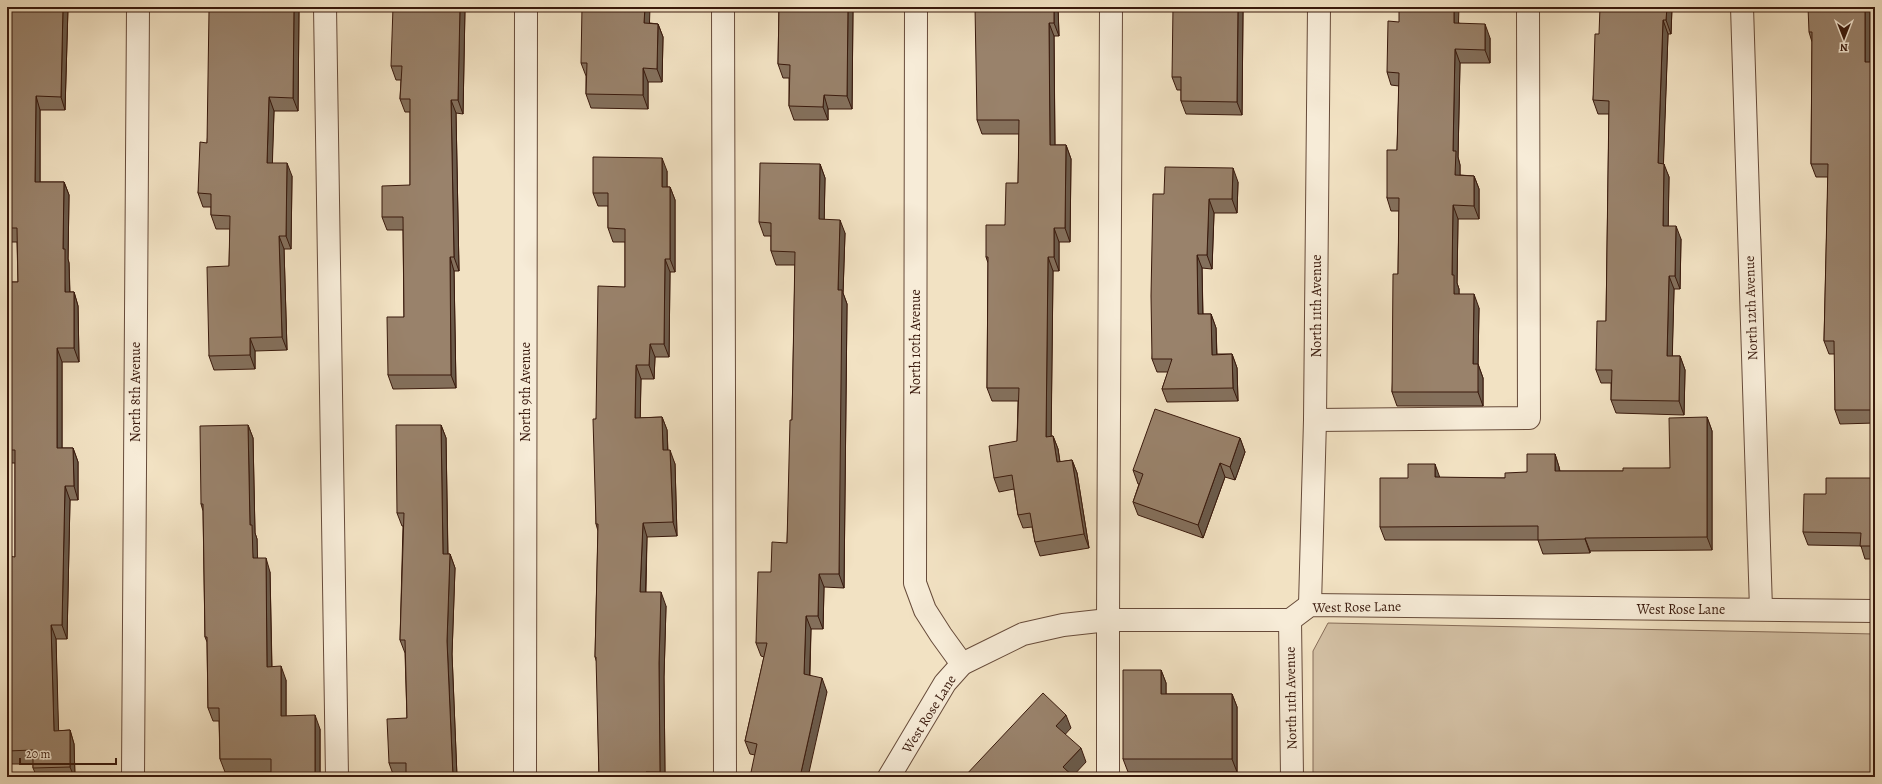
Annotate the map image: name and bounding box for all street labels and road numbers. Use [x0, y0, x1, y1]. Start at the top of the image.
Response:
street label: North 11th Avenue [1307, 254, 1326, 358]
street label: North 12th Avenue [1740, 255, 1762, 361]
street label: North 10th Avenue [906, 289, 925, 395]
street label: North 8th Avenue [126, 342, 145, 442]
street label: North 9th Avenue [516, 342, 535, 442]
street label: West Rose Lane [1312, 597, 1401, 617]
street label: West Rose Lane [1636, 600, 1725, 619]
street label: North 11th Avenue [1281, 646, 1301, 750]
street label: West Rose Lane [897, 671, 961, 757]

